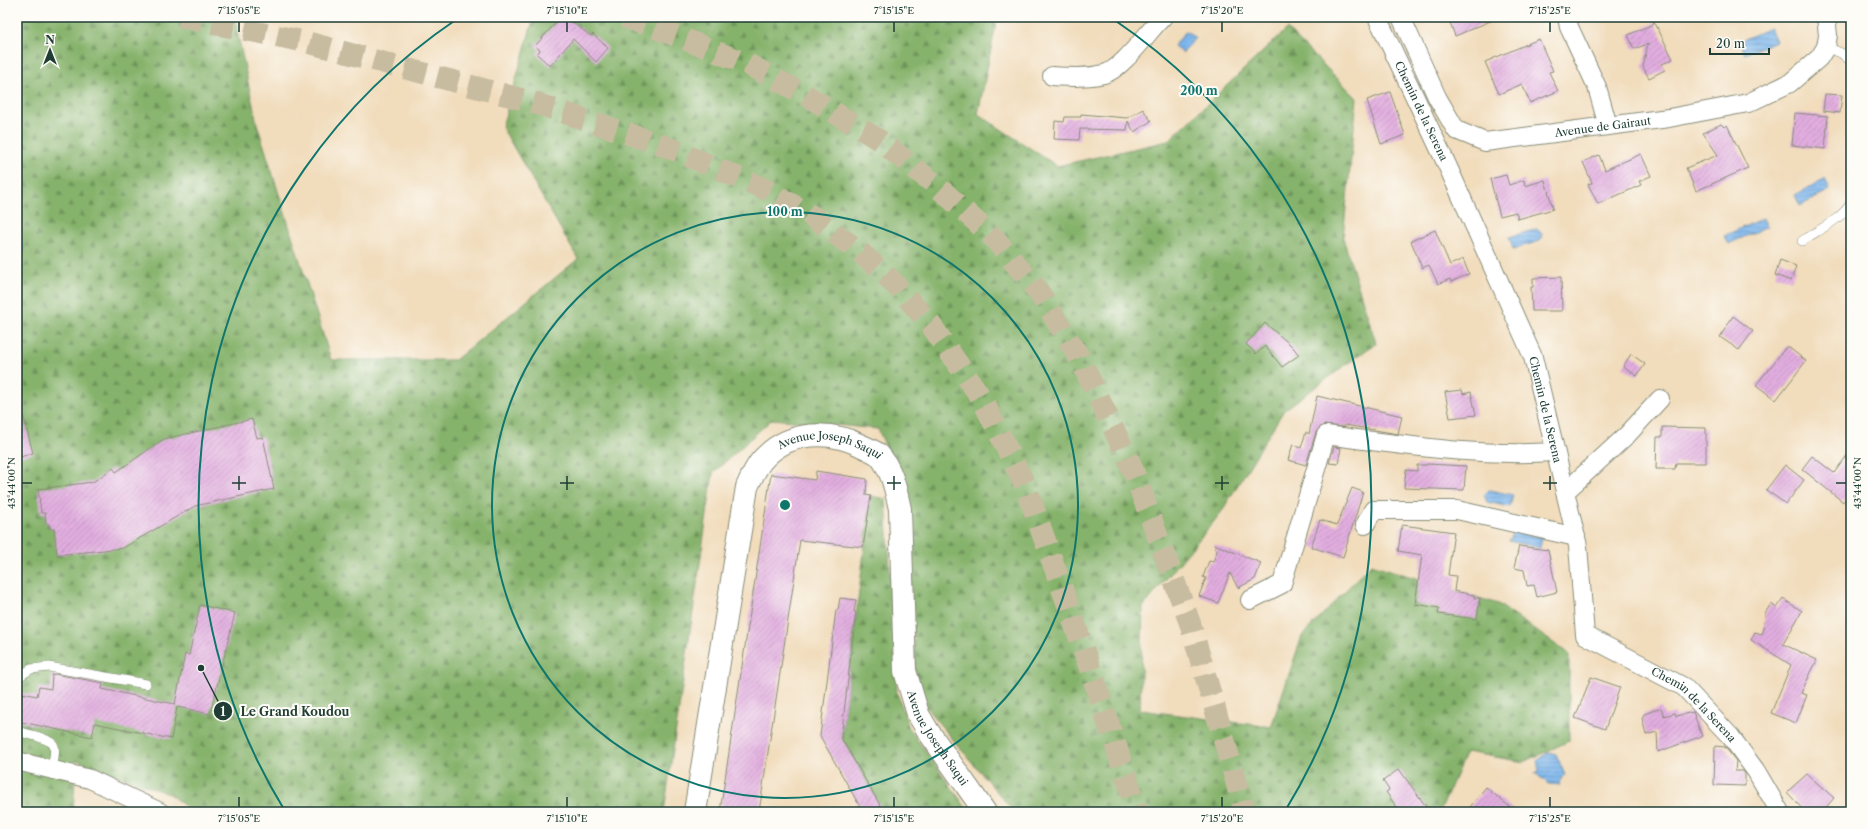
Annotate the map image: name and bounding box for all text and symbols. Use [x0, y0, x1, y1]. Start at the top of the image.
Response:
text: 7°15'05"E [218, 4, 260, 17]
text: 7°15'10"E [546, 4, 588, 17]
text: 7°15'15"E [874, 4, 914, 17]
text: 7°15'20"E [1201, 4, 1243, 17]
text: 7°15'25"E [1529, 4, 1571, 17]
north arrow [30, 30, 70, 70]
scale bar [1710, 30, 1769, 56]
text: N [45, 33, 55, 47]
text: 20 m [1716, 36, 1745, 51]
street label: Chemin de la Serena [1392, 59, 1451, 163]
text: 200 m [1180, 83, 1218, 98]
street label: Avenue de Gairaut [1553, 113, 1652, 140]
text: 100 m [767, 204, 803, 219]
street label: Chemin de la Serena [1526, 355, 1565, 464]
street label: Avenue Joseph Saqui [774, 428, 886, 462]
text: 43°44'00"N [5, 457, 18, 509]
text: 43°44'00"N [1851, 457, 1864, 509]
centre of rings [778, 498, 792, 512]
street label: Chemin de la Serena [1649, 664, 1739, 745]
street label: Avenue Joseph Saqui [904, 688, 972, 789]
callout: Le Grand Koudou [213, 699, 358, 723]
text: 1 [220, 704, 226, 719]
text: Le Grand Koudou [240, 704, 350, 719]
text: 7°15'05"E [218, 812, 260, 825]
text: 7°15'10"E [546, 812, 588, 825]
text: 7°15'15"E [874, 812, 914, 825]
text: 7°15'20"E [1201, 812, 1243, 825]
text: 7°15'25"E [1529, 812, 1571, 825]

